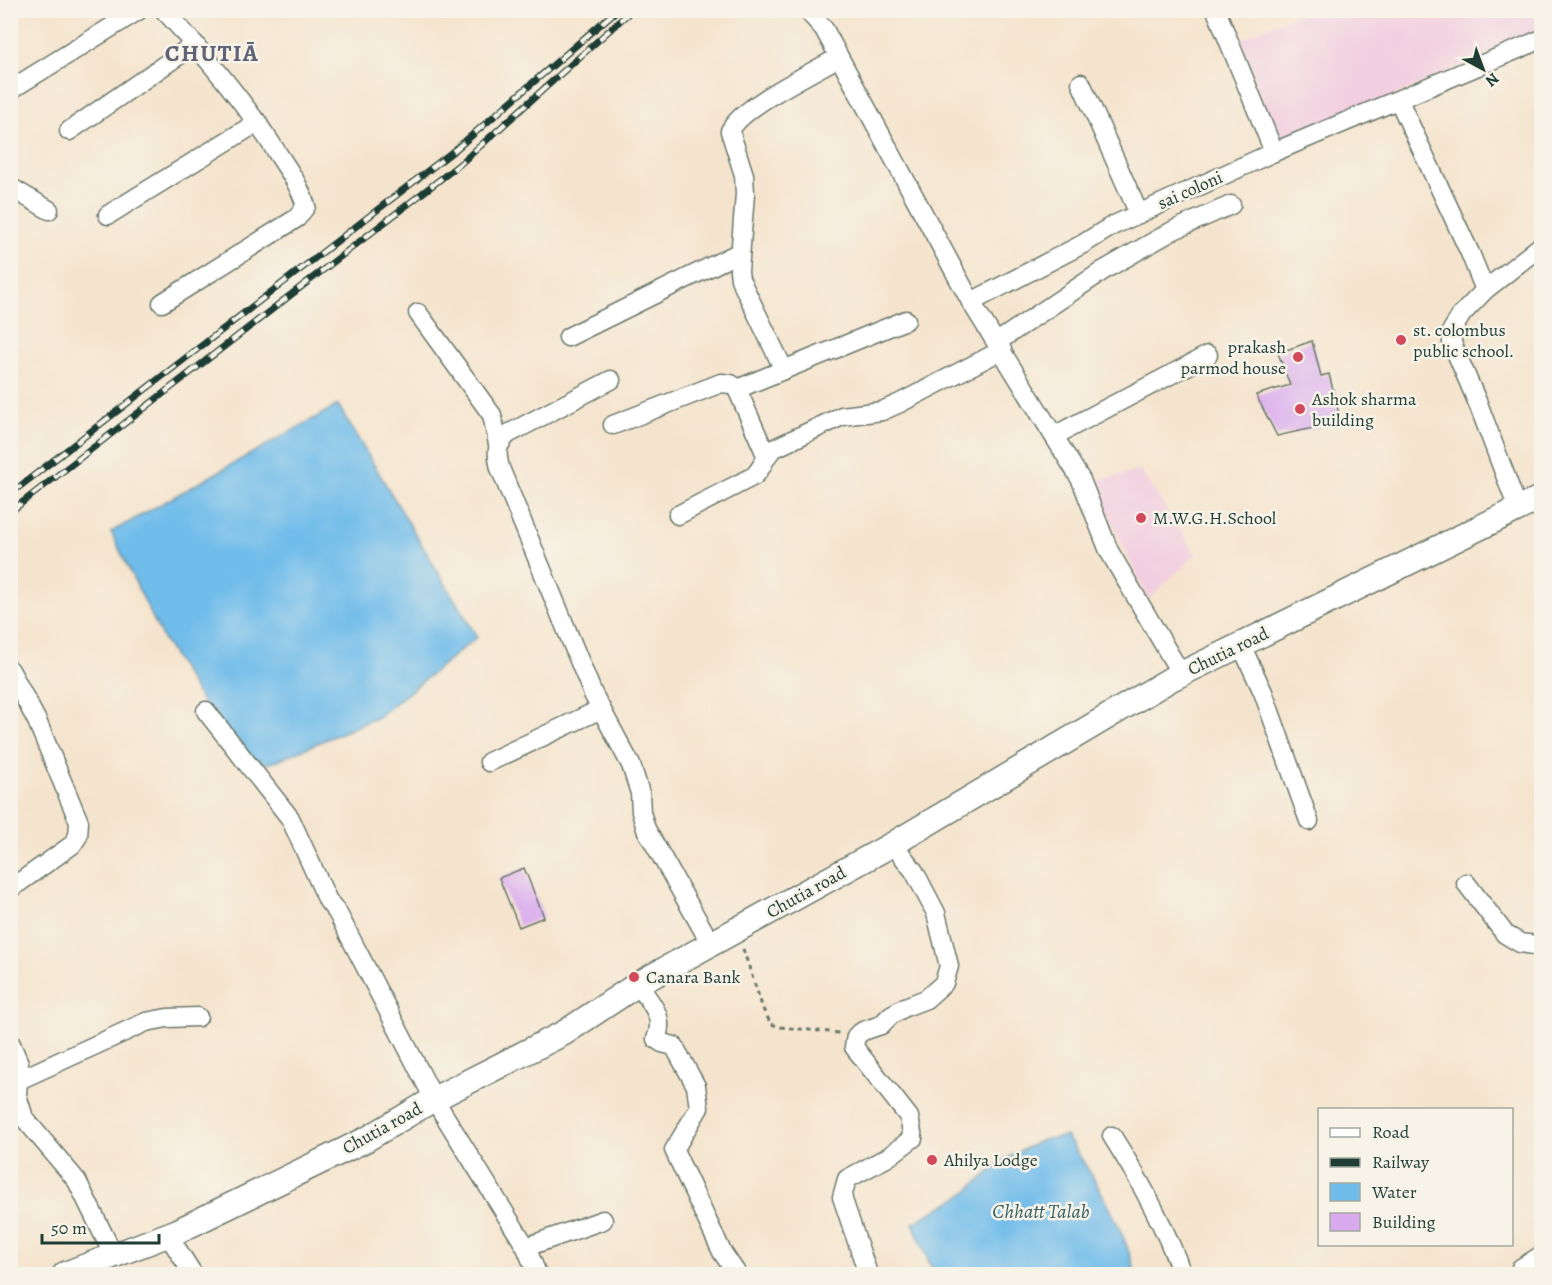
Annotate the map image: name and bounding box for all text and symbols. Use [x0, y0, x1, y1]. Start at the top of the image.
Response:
district label: CHUTIĀ [165, 37, 259, 69]
north arrow [1453, 39, 1513, 99]
text: N [1480, 67, 1504, 92]
street label: sai coloni [1154, 165, 1226, 215]
place label: st. colombus public school. [1413, 318, 1514, 363]
marker: st. colombus public school. [1394, 333, 1408, 347]
place label: prakash parmod house [1180, 335, 1286, 380]
marker: prakash parmod house [1291, 350, 1305, 364]
place label: Ashok sharma building [1311, 387, 1417, 432]
marker: Ashok sharma building [1293, 402, 1307, 416]
place label: M.W.G.H.School [1153, 506, 1277, 530]
marker: M.W.G.H.School [1134, 511, 1148, 525]
street label: Chutia road [1183, 621, 1273, 681]
street label: Chutia road [762, 860, 850, 924]
place label: Canara Bank [646, 965, 741, 989]
marker: Canara Bank [627, 970, 641, 984]
street label: Chutia road [338, 1096, 426, 1160]
legend [1318, 1108, 1513, 1246]
text: Road [1372, 1120, 1410, 1144]
place label: Ahilya Lodge [943, 1148, 1038, 1172]
text: Railway [1372, 1150, 1430, 1174]
marker: Ahilya Lodge [925, 1153, 939, 1167]
text: Water [1371, 1180, 1417, 1204]
water label: Chhatt Talab [992, 1198, 1090, 1225]
scale bar [42, 1207, 159, 1245]
text: Building [1372, 1210, 1436, 1234]
text: 50 m [51, 1216, 87, 1240]

